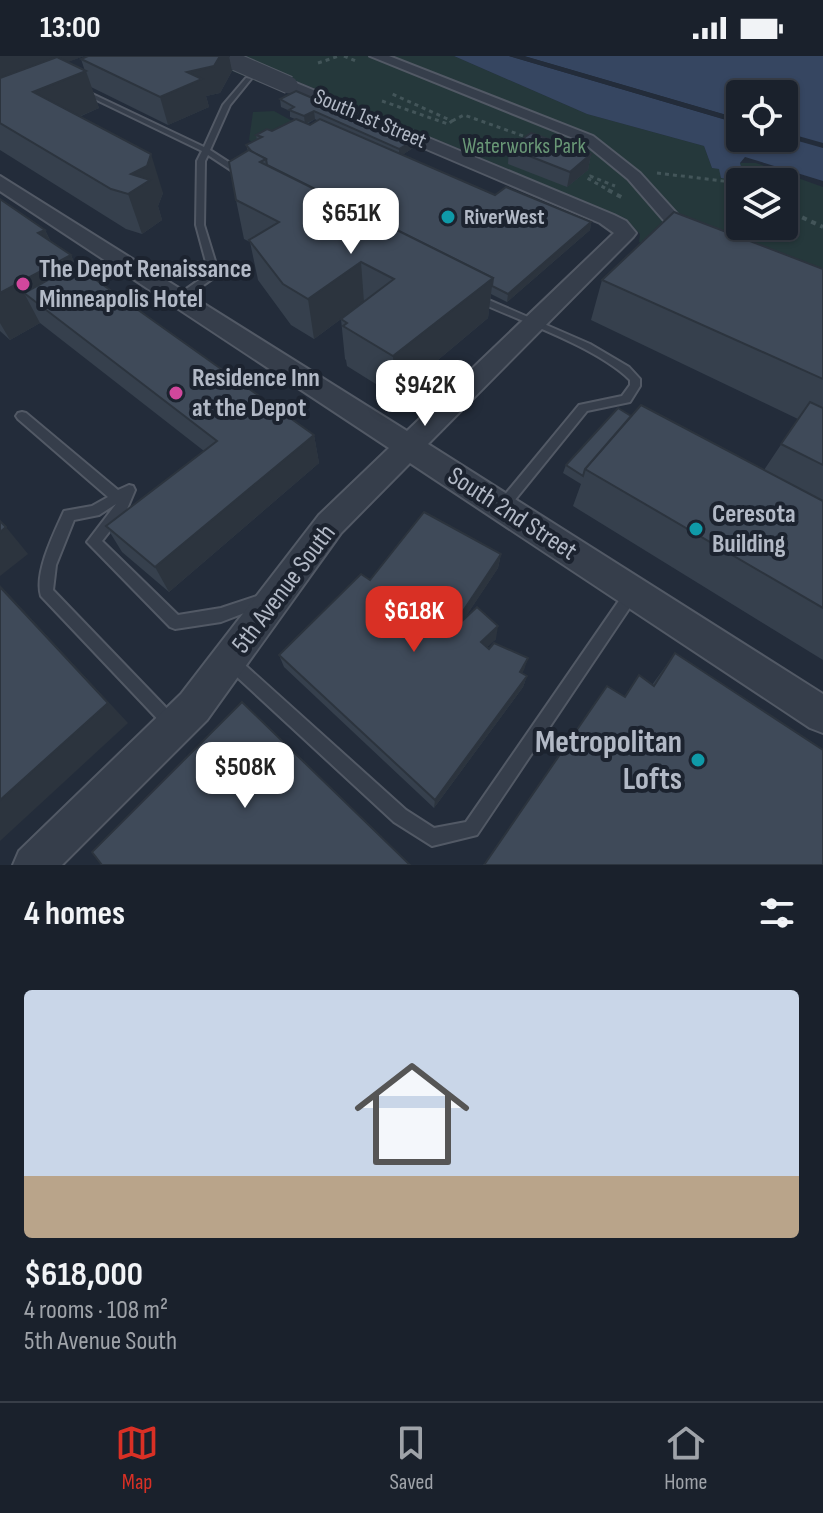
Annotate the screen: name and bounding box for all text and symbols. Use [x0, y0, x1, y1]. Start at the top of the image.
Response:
text: 13:00 [40, 10, 100, 46]
map controls [726, 80, 798, 240]
button: locate [726, 80, 798, 152]
street label: South 1st Street [310, 83, 431, 155]
park label: Waterworks Park [462, 133, 586, 160]
button: layers [726, 168, 798, 240]
pin: $651K [295, 188, 407, 256]
text: $651K [321, 198, 381, 229]
place label: RiverWest [464, 204, 544, 231]
marker: RiverWest [439, 208, 457, 226]
place label: The Depot Renaissance Minneapolis Hotel [39, 254, 252, 315]
marker: The Depot Renaissance Minneapolis Hotel [14, 275, 32, 293]
pin: $942K [369, 360, 481, 428]
place label: Residence Inn at the Depot [192, 363, 320, 424]
text: $942K [394, 370, 456, 401]
marker: Residence Inn at the Depot [167, 384, 185, 402]
street label: South 2nd Street [442, 461, 582, 567]
place label: Ceresota Building [712, 499, 796, 560]
street label: 5th Avenue South [226, 519, 342, 659]
marker: Ceresota Building [687, 520, 705, 538]
pin: $618K [358, 586, 470, 654]
text: $618K [384, 596, 444, 627]
place label: Metropolitan Lofts [535, 723, 682, 799]
pin: $508K [189, 742, 301, 810]
marker: Metropolitan Lofts [689, 751, 707, 769]
text: $508K [214, 752, 276, 783]
icon: filters [755, 891, 799, 935]
text: 4 homes [24, 893, 125, 934]
icon: home [340, 1042, 484, 1186]
text: $618,000 [24, 1254, 143, 1295]
text: 4 rooms · 108 m² [24, 1295, 168, 1326]
text: 5th Avenue South [24, 1326, 177, 1357]
tab: Map [115, 1421, 159, 1496]
tab: Saved [389, 1421, 434, 1496]
tab: Home [664, 1421, 708, 1496]

